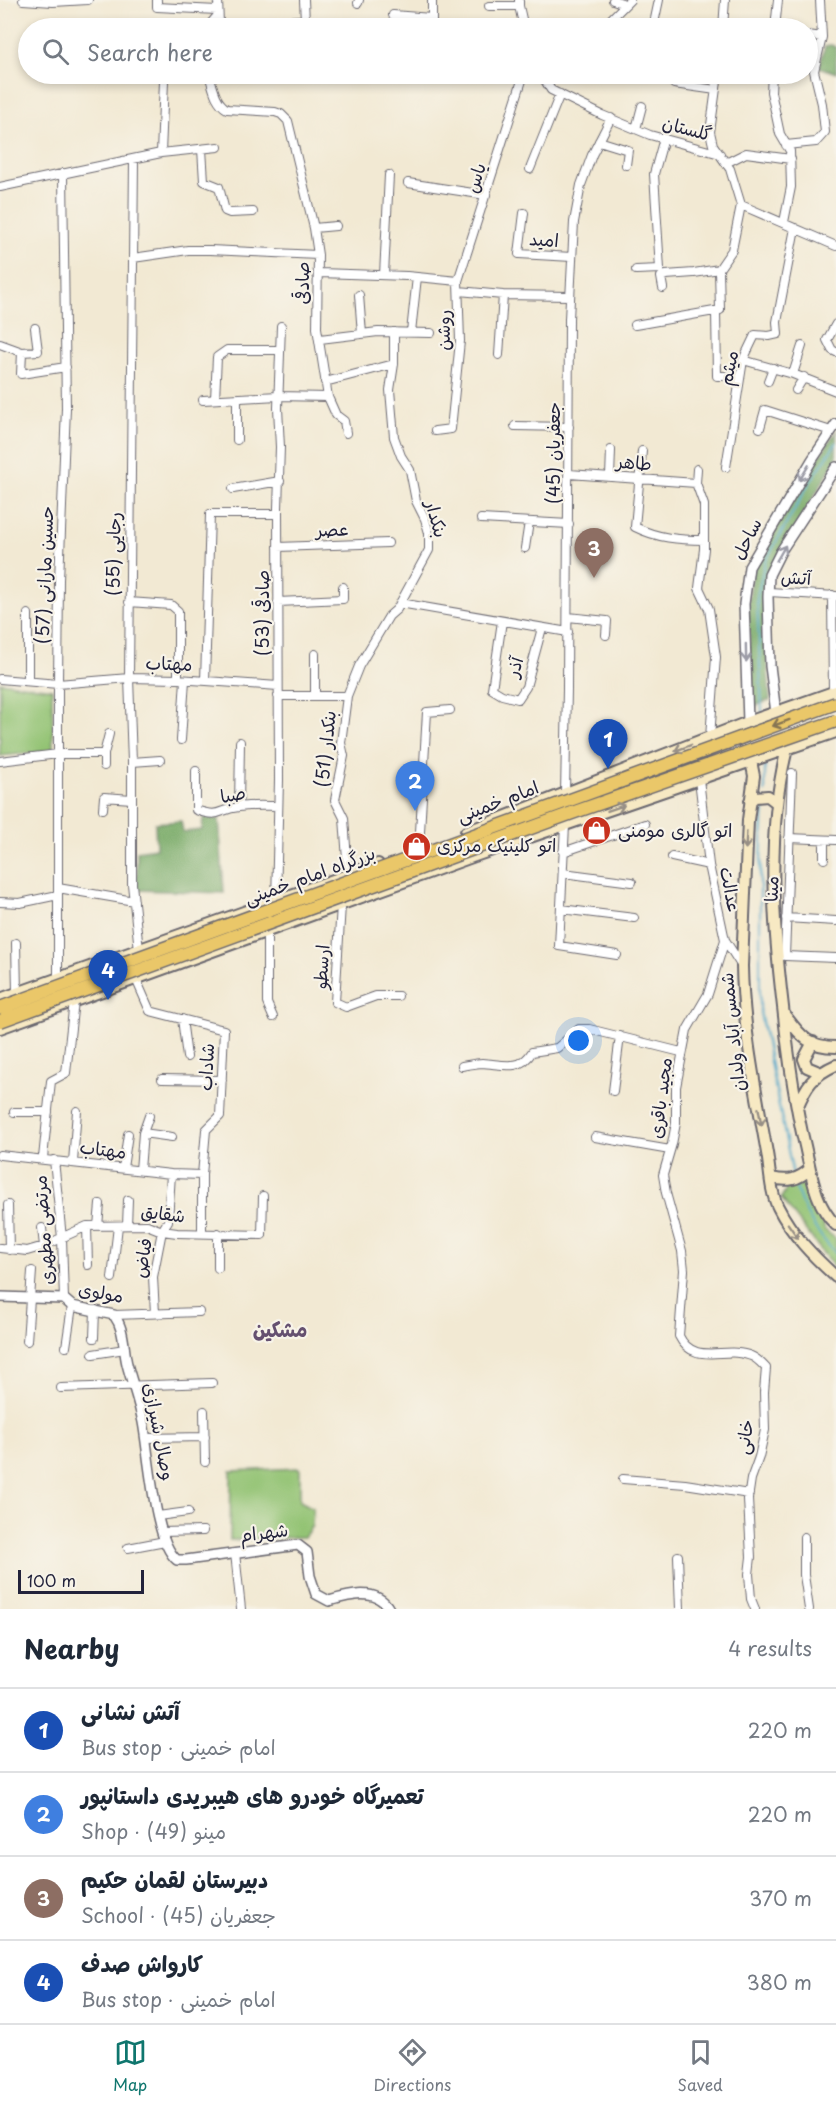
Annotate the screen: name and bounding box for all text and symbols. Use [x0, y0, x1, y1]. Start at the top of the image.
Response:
search box [18, 18, 818, 84]
icon: search [39, 35, 72, 68]
text: Search here [87, 35, 213, 68]
street label: گلستان [660, 108, 715, 147]
street label: یاس [457, 159, 492, 196]
street label: امید [528, 224, 560, 253]
street label: صادقی [288, 262, 315, 304]
street label: روشن [429, 309, 456, 351]
street label: میثم [711, 348, 746, 388]
street label: جعفریان (45) [539, 402, 566, 504]
street label: طاهر [613, 447, 653, 476]
one-way arrow [797, 464, 809, 481]
street label: بنکدار [419, 495, 455, 540]
street label: حسین مارانی (57) [28, 505, 59, 644]
street label: رجایی (55) [98, 512, 127, 596]
street label: ساحل [724, 513, 768, 564]
street label: عصر [313, 514, 349, 543]
pin: 3 [574, 528, 614, 578]
one-way arrow [776, 545, 788, 562]
street label: آتش [780, 562, 814, 591]
street label: صادقی (53) [248, 570, 275, 656]
one-way arrow [740, 642, 752, 662]
street label: مهتاب [145, 648, 193, 677]
street label: آذر [497, 652, 530, 682]
street label: بنکدار (51) [307, 709, 342, 788]
one-way arrow [772, 719, 791, 730]
pin: 1 [588, 720, 628, 769]
one-way arrow [674, 743, 692, 754]
pin: 2 [396, 762, 434, 811]
street label: امام خمینی [453, 773, 543, 830]
street label: صبا [218, 778, 248, 809]
one-way arrow [606, 802, 625, 813]
shop icon: اتو گالری مومنی [581, 815, 613, 847]
place label: اتو گالری مومنی [618, 816, 732, 843]
one-way arrow [741, 829, 752, 849]
shop icon: اتو کلینیک مرکزی [400, 830, 432, 862]
place label: اتو کلینیک مرکزی [437, 831, 556, 858]
street label: بزرگراه امام خمینی [240, 838, 379, 913]
street label: عدالت [714, 864, 749, 915]
street label: مینا [757, 875, 784, 903]
street label: ارسطو [305, 944, 336, 991]
pin: 4 [88, 950, 128, 1000]
street label: شمس آباد ولدان [712, 971, 751, 1093]
your location [564, 1026, 593, 1055]
street label: شاداب [191, 1042, 220, 1091]
street label: مجید باقری [641, 1056, 678, 1140]
one-way arrow [755, 1107, 766, 1127]
street label: مهتاب [78, 1132, 128, 1165]
street label: مرتضی مطهری [25, 1174, 60, 1286]
street label: شقایق [140, 1196, 187, 1229]
one-way arrow [787, 1223, 799, 1239]
street label: فیاض [125, 1236, 158, 1280]
street label: مولوی [76, 1274, 126, 1309]
district label: مشکین [253, 1314, 307, 1344]
street label: وصال شیرازی [138, 1380, 183, 1483]
street label: خانی [727, 1417, 760, 1456]
street label: شهرام [238, 1515, 290, 1550]
scale bar [18, 1567, 144, 1594]
text: 100 m [27, 1568, 76, 1592]
text: Nearby [24, 1629, 119, 1668]
text: 4 results [728, 1633, 812, 1663]
text: آتش نشانی [81, 1694, 180, 1727]
text: 1 [39, 1715, 48, 1745]
text: 220 m [748, 1715, 812, 1745]
text: Bus stop · امام خمینی [81, 1732, 276, 1762]
text: تعمیرگاه خودرو های هیبریدی داستانپور [81, 1778, 424, 1811]
text: 2 [36, 1799, 51, 1829]
text: 220 m [748, 1799, 812, 1829]
text: Shop · مینو (49) [81, 1816, 226, 1846]
text: دبیرستان لقمان حکیم [81, 1862, 268, 1895]
text: 3 [37, 1883, 50, 1913]
text: 370 m [749, 1883, 812, 1913]
text: School · جعفریان (45) [81, 1900, 276, 1930]
text: کارواش صدف [81, 1946, 203, 1979]
text: 4 [37, 1967, 50, 1997]
text: 380 m [746, 1967, 812, 1997]
text: Bus stop · امام خمینی [81, 1984, 276, 2014]
tab: Map [113, 2036, 147, 2096]
tab: Directions [373, 2036, 451, 2096]
tab: Saved [677, 2036, 723, 2096]

